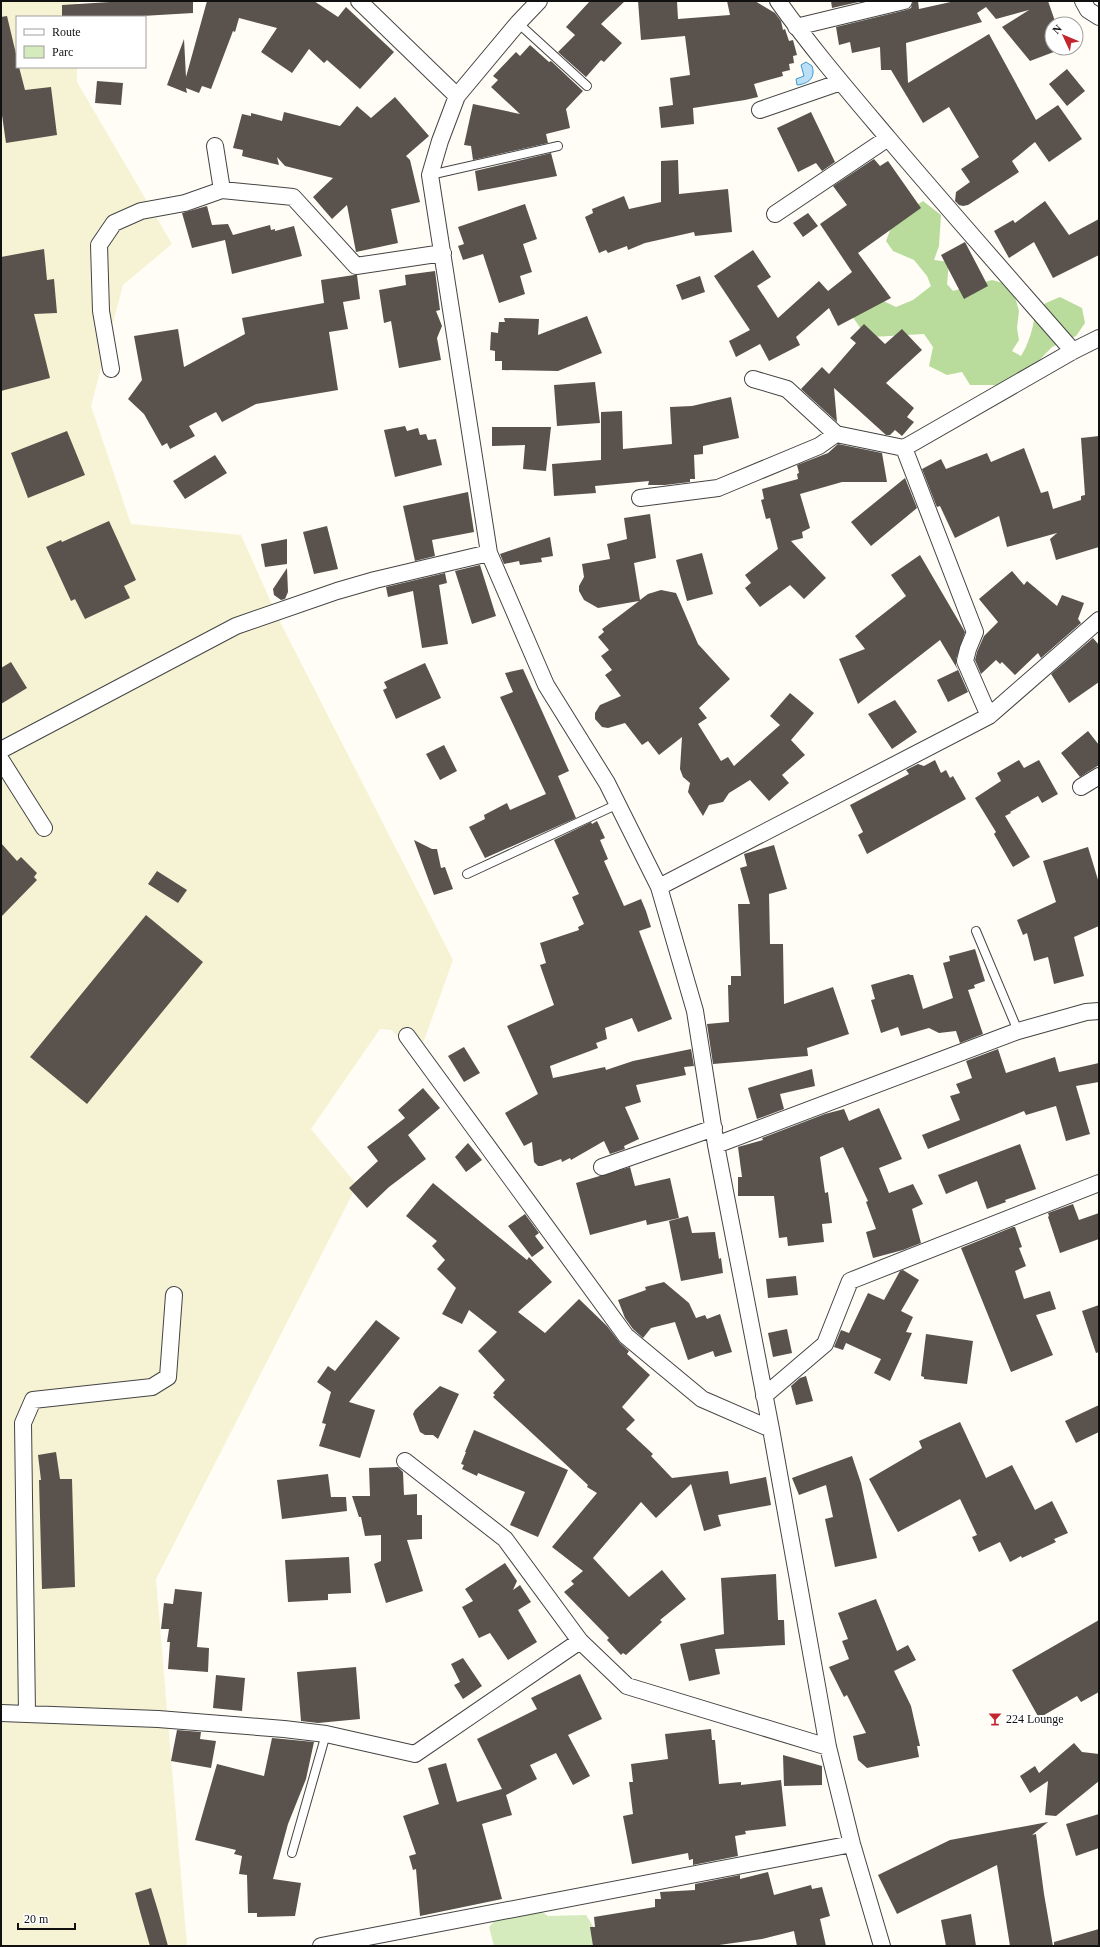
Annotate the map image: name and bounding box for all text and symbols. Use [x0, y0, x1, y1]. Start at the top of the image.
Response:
legend [16, 16, 146, 68]
north arrow [1044, 16, 1084, 56]
text: N [1050, 22, 1064, 36]
text: Route [52, 25, 81, 39]
text: Parc [52, 45, 73, 59]
bar icon: 224 Lounge [987, 1711, 1003, 1727]
place label: 224 Lounge [1006, 1712, 1064, 1726]
scale bar [18, 1905, 75, 1931]
text: 20 m [24, 1912, 49, 1926]

